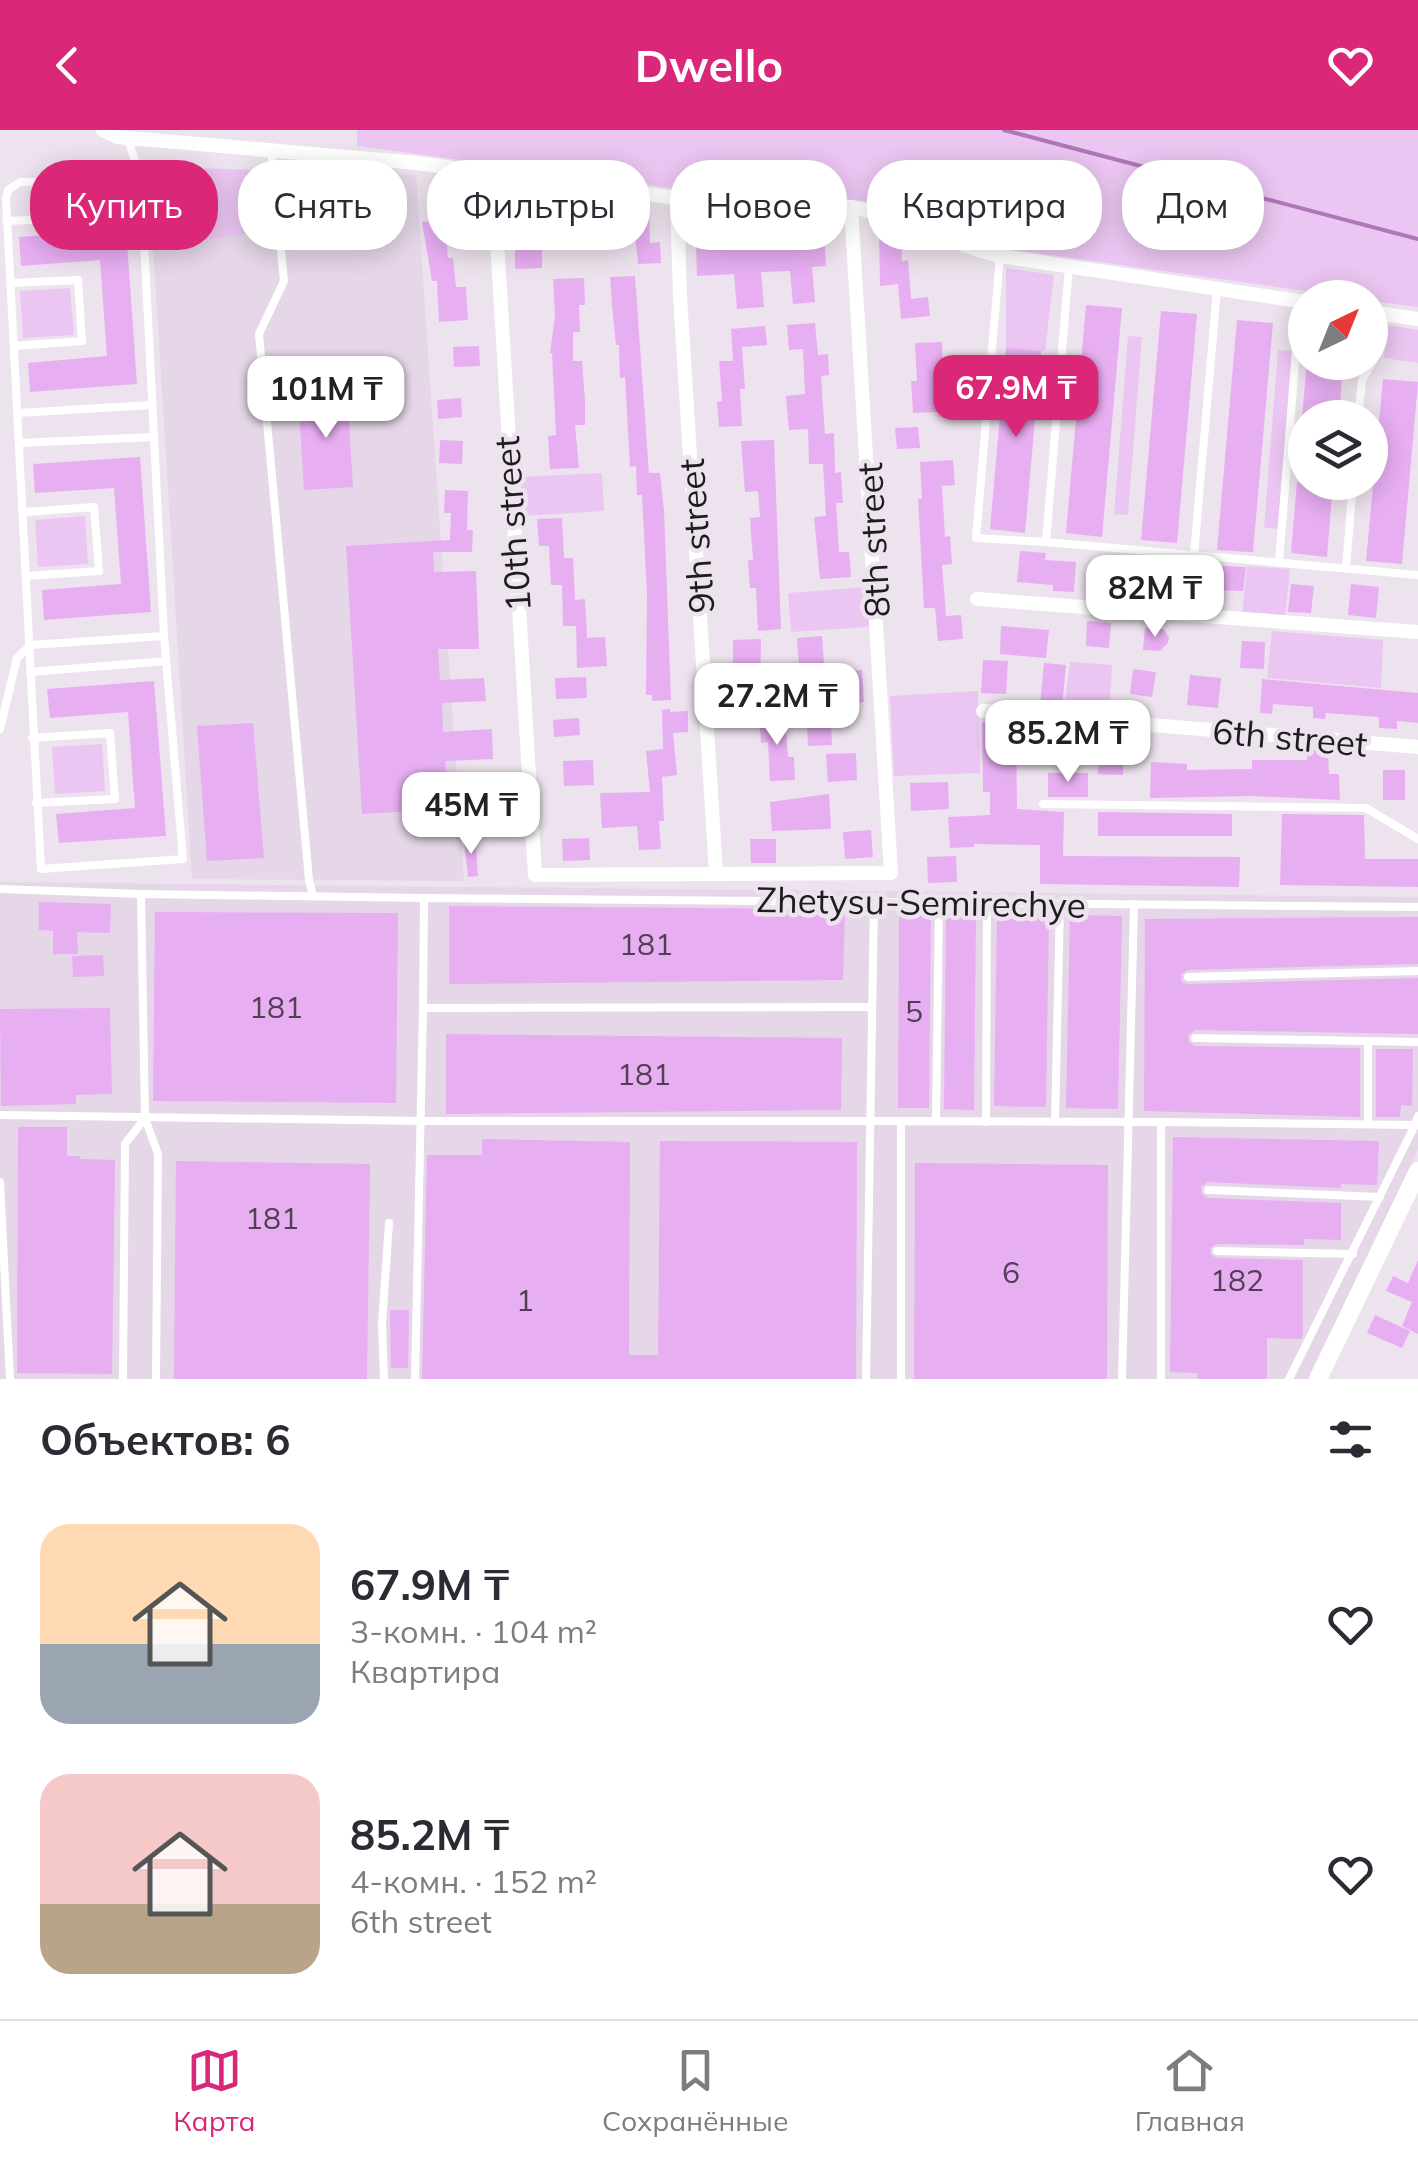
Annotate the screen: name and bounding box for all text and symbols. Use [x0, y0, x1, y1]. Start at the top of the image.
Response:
text: Dwello [635, 37, 783, 93]
icon: back [40, 38, 95, 93]
icon: heart [1323, 38, 1378, 93]
chip: Купить [30, 160, 218, 250]
chip: Снять [238, 160, 407, 250]
chip: Фильтры [427, 160, 650, 250]
chip: Новое [670, 160, 847, 250]
chip: Квартира [867, 160, 1102, 250]
chip: Дом [1122, 160, 1264, 250]
north arrow [1288, 280, 1388, 380]
map controls [1288, 280, 1388, 500]
pin: 67.9M ₸ [924, 355, 1108, 440]
pin: 101M ₸ [245, 356, 407, 441]
text: 67.9M ₸ [955, 367, 1077, 407]
text: 101M ₸ [269, 368, 383, 408]
button: layers [1288, 400, 1388, 500]
street label: 10th street [484, 435, 540, 613]
street label: 9th street [669, 457, 723, 615]
street label: 8th street [847, 461, 899, 619]
pin: 82M ₸ [1085, 555, 1225, 640]
text: 82M ₸ [1108, 567, 1202, 607]
pin: 27.2M ₸ [685, 663, 869, 748]
text: 27.2M ₸ [716, 675, 838, 715]
pin: 85.2M ₸ [976, 700, 1160, 785]
street label: 6th street [1211, 708, 1369, 766]
text: 85.2M ₸ [1007, 712, 1129, 752]
pin: 45M ₸ [401, 772, 541, 857]
text: 45M ₸ [424, 784, 518, 824]
street label: Zhetysu-Semirechye [756, 877, 1086, 927]
house number: 181 [619, 925, 673, 963]
house number: 181 [249, 988, 303, 1026]
house number: 5 [905, 992, 923, 1030]
house number: 181 [617, 1055, 671, 1093]
house number: 181 [245, 1199, 299, 1237]
house number: 6 [1002, 1253, 1020, 1291]
house number: 182 [1210, 1261, 1264, 1299]
house number: 1 [516, 1281, 534, 1319]
icon: filters [1323, 1412, 1378, 1467]
text: Объектов: 6 [40, 1413, 290, 1466]
text: 67.9M ₸ [350, 1558, 509, 1611]
icon: home [120, 1564, 240, 1684]
icon: heart [1323, 1597, 1378, 1652]
text: 3-комн. · 104 m² [350, 1611, 597, 1651]
text: Квартира [350, 1651, 501, 1691]
text: 85.2M ₸ [350, 1808, 509, 1861]
icon: home [120, 1814, 240, 1934]
icon: heart [1323, 1847, 1378, 1902]
text: 4-комн. · 152 m² [350, 1861, 597, 1901]
text: 6th street [350, 1901, 492, 1941]
tab: Карта [173, 2043, 256, 2138]
tab: Сохранённые [602, 2043, 788, 2138]
tab: Главная [1135, 2043, 1245, 2138]

